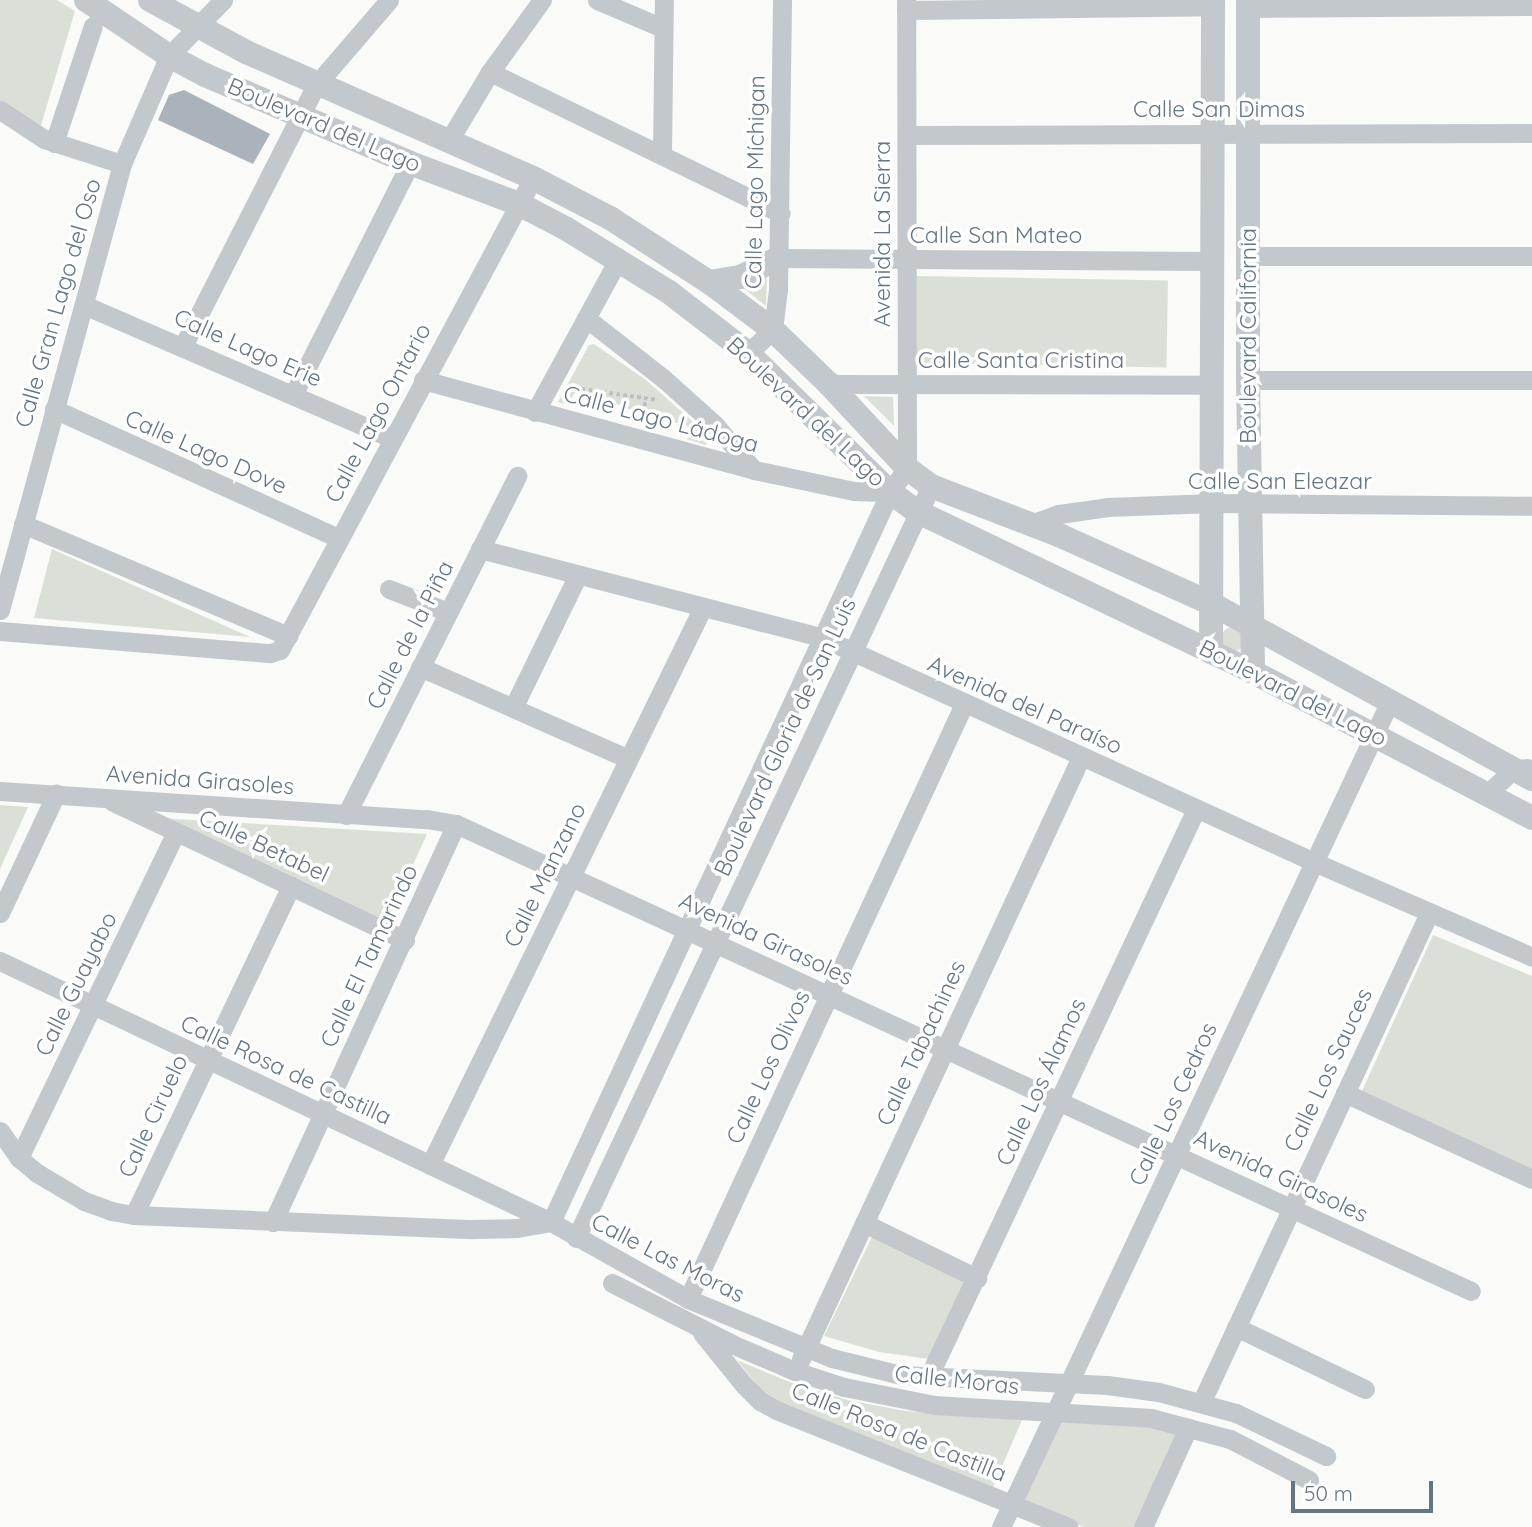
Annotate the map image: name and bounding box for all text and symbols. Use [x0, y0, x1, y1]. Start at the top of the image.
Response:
street label: Boulevard del Lago [223, 72, 425, 178]
street label: Calle Lago Míchigan [739, 75, 771, 289]
street label: Calle San Dimas [1133, 95, 1305, 123]
street label: Avenida La Sierra [868, 141, 896, 327]
street label: Calle Gran Lago del Oso [9, 175, 107, 431]
street label: Calle San Mateo [910, 221, 1082, 249]
street label: Boulevard California [1234, 228, 1262, 444]
street label: Calle Lago Erie [170, 303, 326, 393]
street label: Calle Lago Ontario [319, 319, 437, 507]
street label: Boulevard del Lago [721, 331, 891, 493]
street label: Calle Santa Cristina [918, 346, 1124, 374]
street label: Calle Lago Ládoga [560, 380, 762, 458]
street label: Calle Lago Dove [121, 404, 291, 500]
street label: Calle San Eleazar [1188, 467, 1372, 495]
street label: Calle de la Piña [361, 556, 459, 714]
street label: Boulevard Gloria de San Luis [708, 593, 862, 881]
street label: Boulevard del Lago [1195, 634, 1391, 752]
street label: Avenida del Paraíso [924, 650, 1126, 760]
street label: Avenida Girasoles [105, 760, 295, 800]
street label: Calle Manzano [498, 798, 592, 952]
street label: Calle Betabel [195, 804, 333, 888]
street label: Calle El Tamarindo [315, 860, 423, 1052]
street label: Avenida Girasoles [675, 887, 857, 991]
street label: Calle Guayabo [29, 908, 123, 1060]
street label: Calle Tabachines [871, 956, 971, 1130]
street label: Calle Los Sauces [1278, 984, 1378, 1156]
street label: Calle Los Olivos [720, 986, 816, 1148]
street label: Calle Los Álamos [990, 994, 1092, 1170]
street label: Calle Rosa de Castilla [176, 1009, 396, 1131]
street label: Calle Los Cedros [1123, 1018, 1223, 1190]
street label: Calle Ciruelo [113, 1050, 193, 1182]
street label: Avenida Girasoles [1190, 1124, 1372, 1228]
street label: Calle Las Moras [587, 1208, 749, 1308]
street label: Calle Moras [894, 1360, 1020, 1400]
street label: Calle Rosa de Castilla [788, 1376, 1010, 1488]
scale bar [1294, 1468, 1436, 1512]
text: 50 m [1304, 1480, 1353, 1506]

